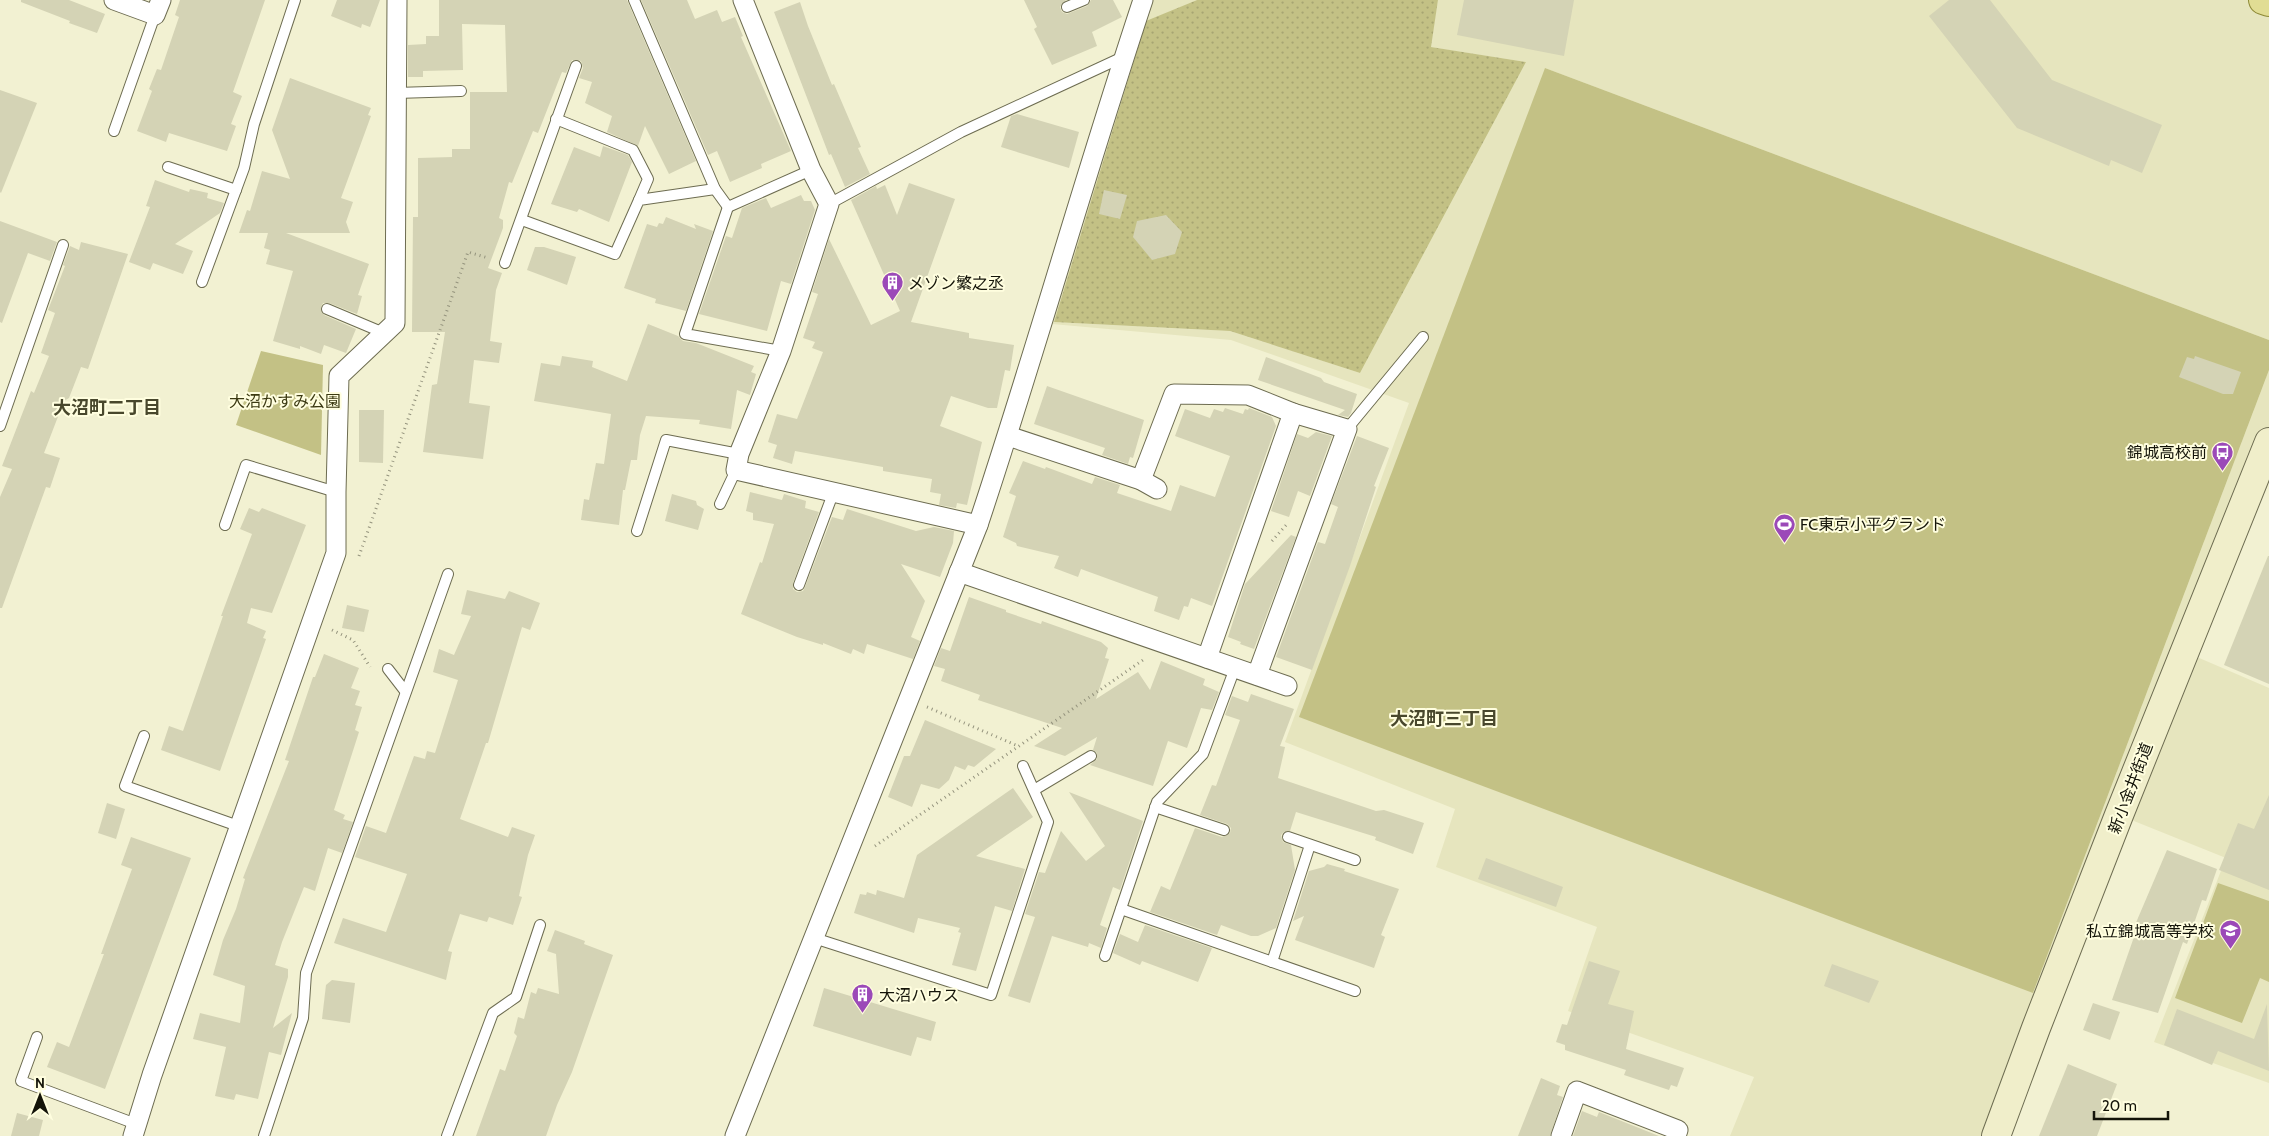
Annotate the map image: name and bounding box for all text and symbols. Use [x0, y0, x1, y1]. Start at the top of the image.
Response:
building icon: メゾン繁之丞 [880, 271, 904, 302]
place label: メゾン繁之丞 [908, 274, 1004, 293]
park label: 大沼かすみ公園 [229, 392, 341, 411]
district label: 大沼町二丁目 [53, 397, 161, 419]
bus stop icon: 錦城高校前 [2211, 440, 2235, 471]
place label: 錦城高校前 [2127, 443, 2207, 462]
sports icon: FC東京小平グランド [1772, 512, 1796, 543]
place label: FC東京小平グランド [1800, 515, 1946, 534]
district label: 大沼町三丁目 [1390, 708, 1498, 730]
street label: 新小金井街道 [2104, 740, 2157, 836]
school or university icon: 私立錦城高等学校 [2218, 919, 2242, 950]
place label: 私立錦城高等学校 [2086, 922, 2214, 941]
building icon: 大沼ハウス [851, 983, 875, 1014]
place label: 大沼ハウス [879, 986, 959, 1005]
north arrow [15, 1071, 65, 1121]
text: N [35, 1074, 45, 1092]
scale bar [2094, 1088, 2168, 1120]
text: 20 m [2102, 1097, 2137, 1115]

